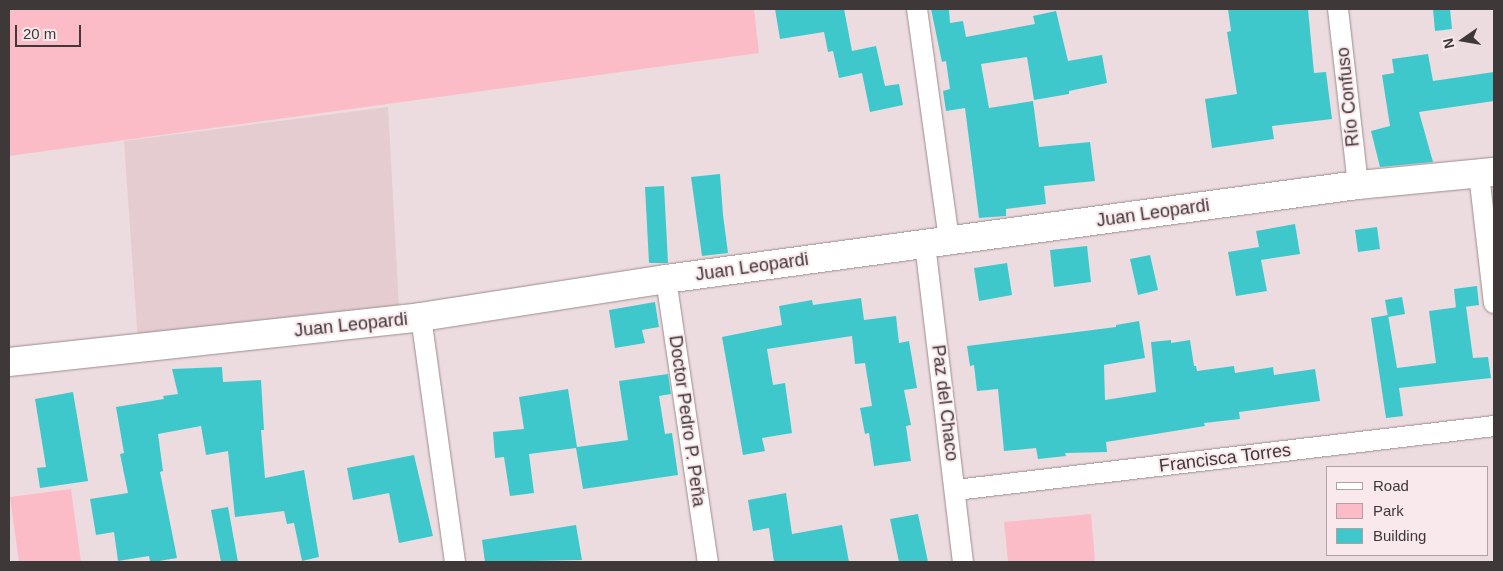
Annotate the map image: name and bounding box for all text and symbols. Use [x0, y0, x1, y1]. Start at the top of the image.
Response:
scale bar [18, 15, 84, 47]
north arrow [1438, 15, 1488, 65]
text: 20 m [23, 25, 56, 42]
text: N [1439, 37, 1457, 50]
street label: Río Confuso [1332, 46, 1364, 148]
street label: Juan Leopardi [1095, 194, 1211, 232]
street label: Juan Leopardi [694, 248, 810, 286]
street label: Juan Leopardi [293, 308, 409, 342]
street label: Doctor Pedro P. Peña [664, 334, 710, 508]
street label: Paz del Chaco [927, 344, 963, 462]
street label: Francisca Torres [1158, 439, 1292, 477]
legend [1326, 466, 1488, 556]
text: Road [1373, 477, 1409, 494]
text: Park [1373, 502, 1404, 519]
text: Building [1373, 527, 1426, 544]

